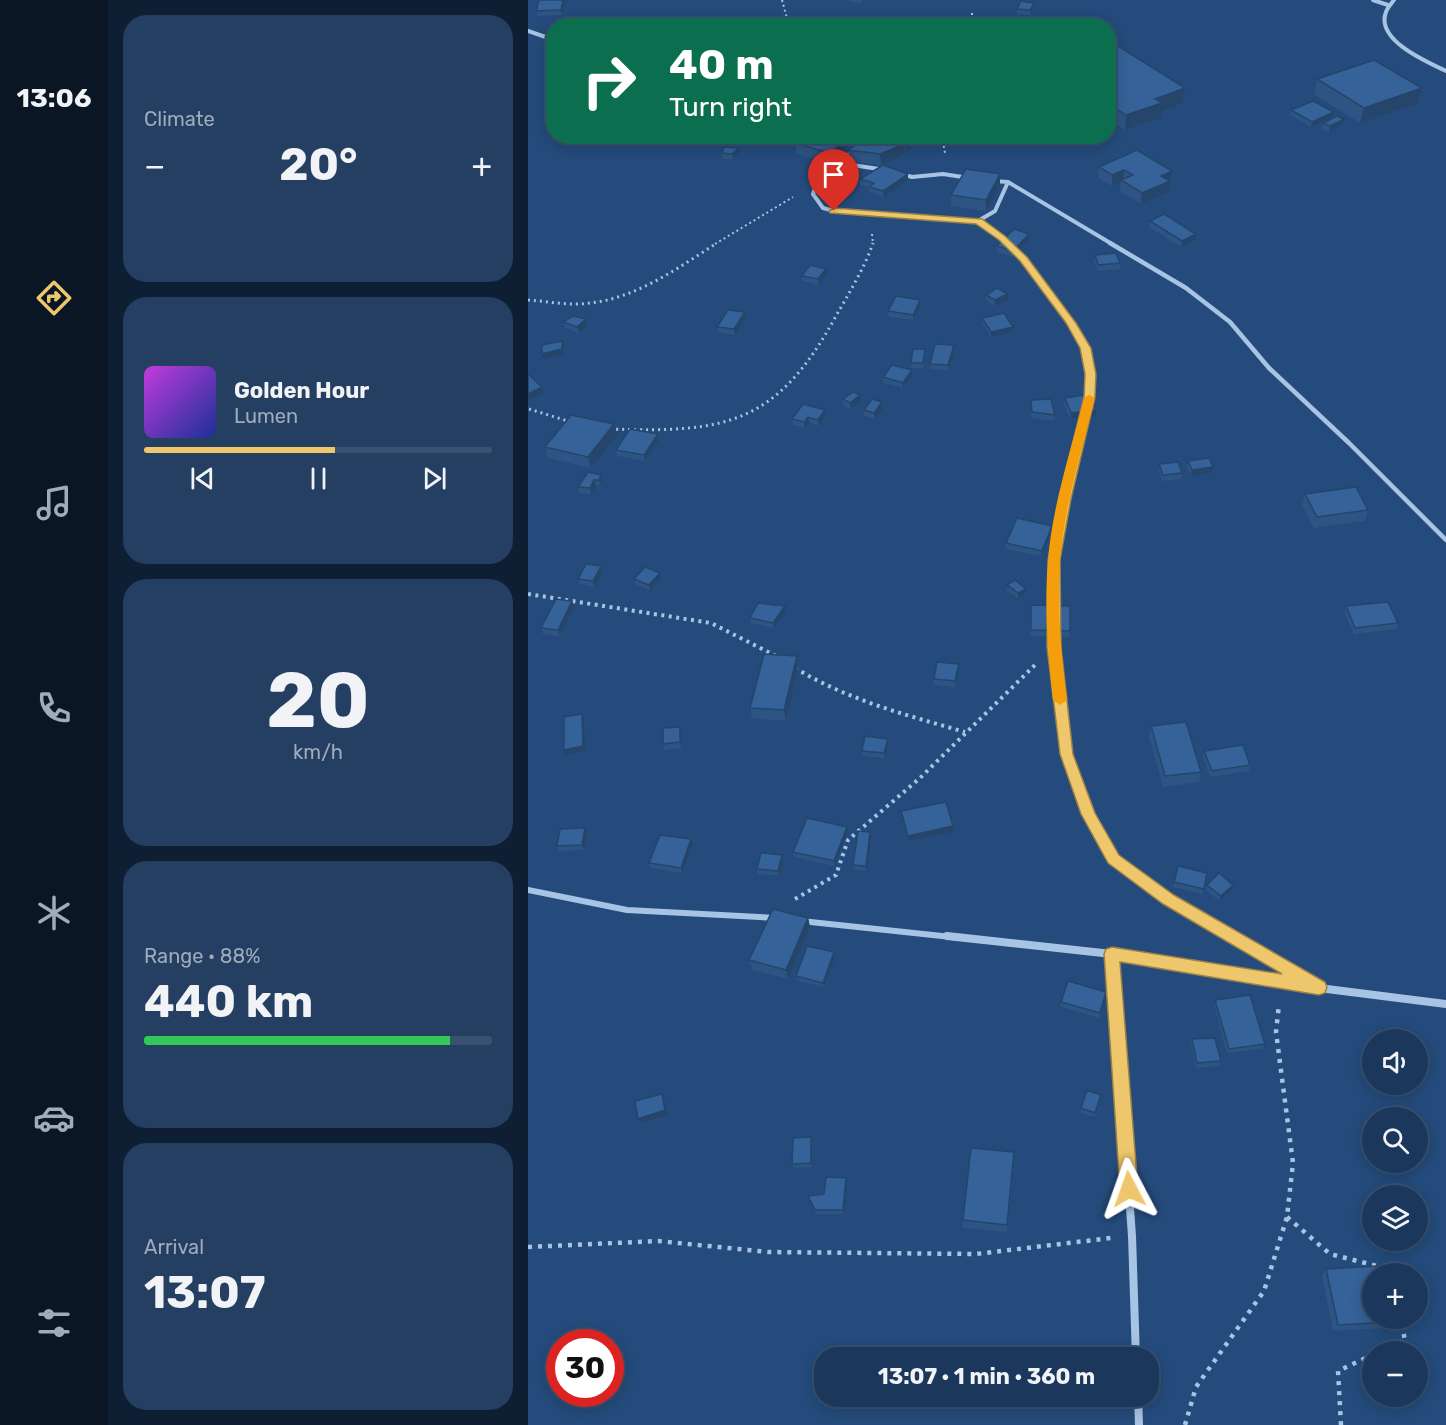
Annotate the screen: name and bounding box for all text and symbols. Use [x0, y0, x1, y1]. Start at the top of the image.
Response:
text: 40 m [669, 40, 774, 90]
icon: right [570, 42, 648, 120]
text: 13:06 [16, 82, 92, 114]
text: Turn right [669, 91, 792, 123]
text: Climate [144, 107, 215, 131]
text: 20° [279, 138, 358, 191]
text: − [144, 146, 165, 185]
text: + [471, 146, 492, 185]
pin [808, 149, 859, 211]
icon: arrive [817, 158, 850, 191]
icon: directions [33, 277, 75, 319]
text: Golden Hour [234, 377, 369, 404]
text: Lumen [234, 404, 298, 428]
icon: previous [186, 462, 219, 495]
icon: pause [302, 462, 335, 495]
icon: next [418, 462, 451, 495]
icon: music [33, 482, 75, 524]
text: 20 [266, 654, 370, 747]
icon: phone [33, 687, 75, 729]
text: km/h [293, 740, 343, 764]
icon: climate [33, 892, 75, 934]
text: Range · 88% [144, 944, 260, 968]
text: 440 km [144, 975, 313, 1028]
map controls [1362, 1029, 1428, 1407]
button: sound [1362, 1029, 1428, 1095]
icon: car [33, 1097, 75, 1139]
button: search [1362, 1107, 1428, 1173]
position arrow [1097, 1157, 1161, 1221]
button: layers [1362, 1185, 1428, 1251]
text: Arrival [144, 1235, 204, 1259]
button: + [1362, 1263, 1428, 1329]
text: 13:07 [144, 1266, 266, 1319]
icon: filters [33, 1302, 75, 1344]
speed limit sign: 30 [546, 1329, 624, 1407]
button: − [1362, 1341, 1428, 1407]
text: 13:07 · 1 min · 360 m [878, 1363, 1095, 1390]

